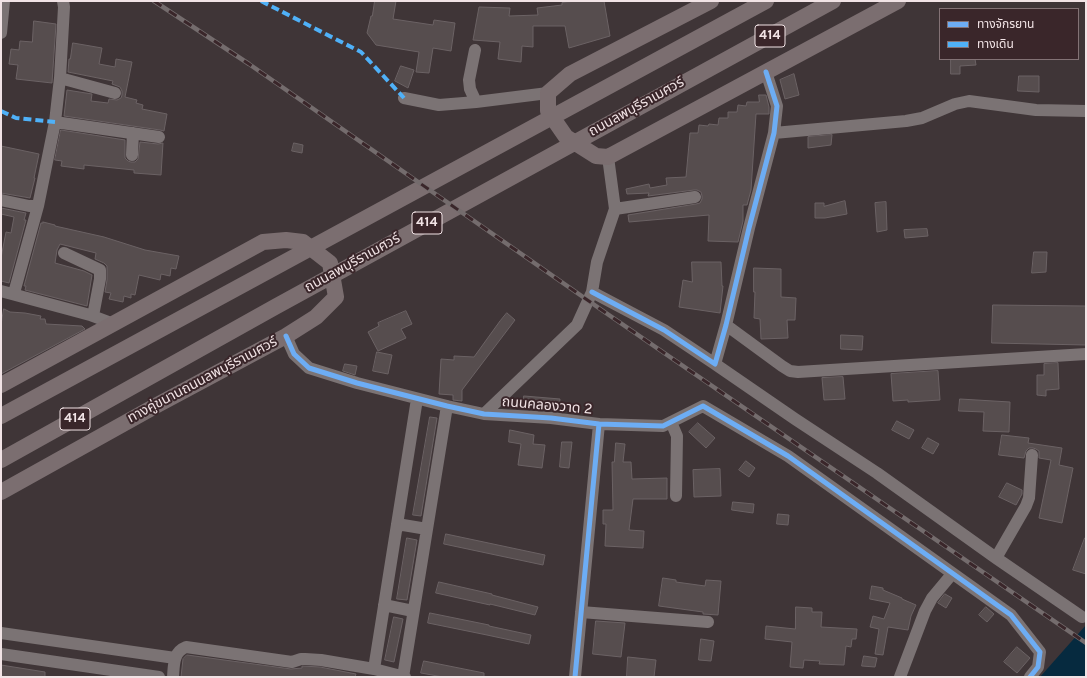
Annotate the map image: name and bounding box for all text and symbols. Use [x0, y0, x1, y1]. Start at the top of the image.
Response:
legend [939, 8, 1079, 60]
text: ทางจักรยาน [977, 17, 1034, 33]
road number: 414 [755, 25, 785, 47]
text: ทางเดิน [977, 37, 1014, 53]
street label: ถนนลพบุรีราเมศวร์ [586, 75, 688, 141]
road number: 414 [412, 212, 442, 234]
street label: ถนนลพบุรีราเมศวร์ [302, 231, 404, 297]
street label: ทางคู่ขนานถนนลพบุรีราเมศวร์ [125, 334, 281, 428]
street label: ถนนคลองวาด 2 [501, 395, 593, 419]
road number: 414 [60, 408, 90, 430]

